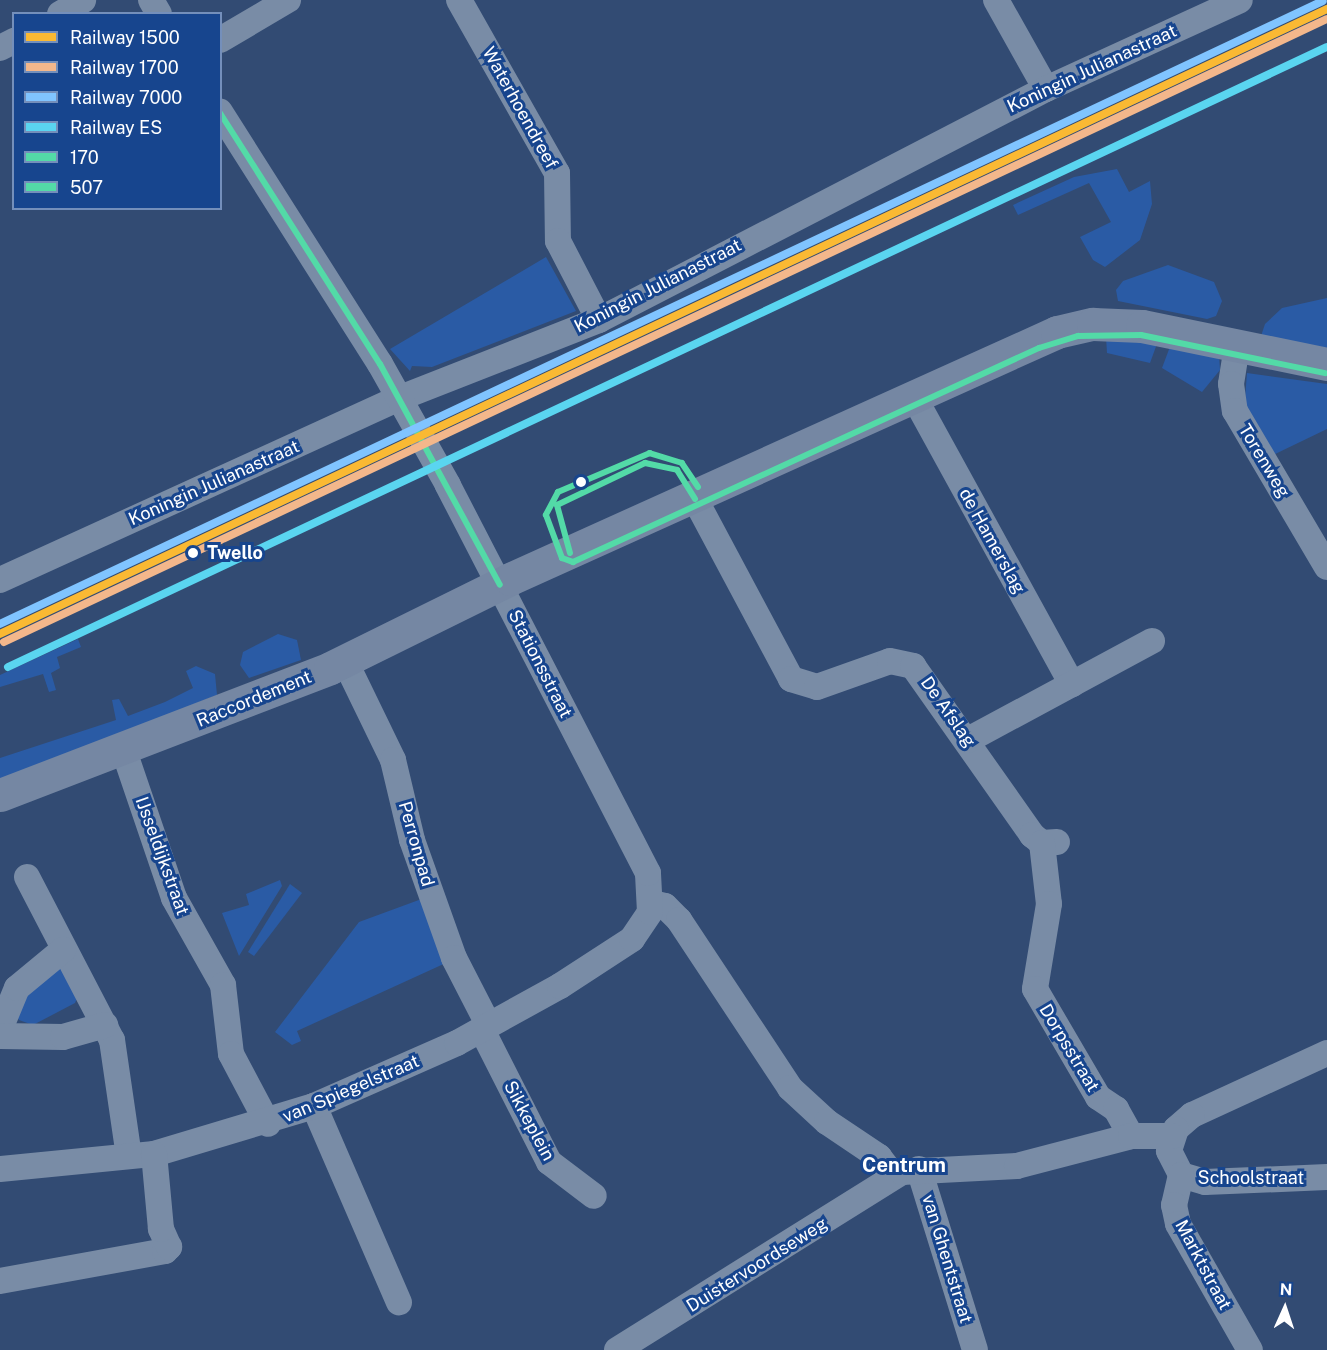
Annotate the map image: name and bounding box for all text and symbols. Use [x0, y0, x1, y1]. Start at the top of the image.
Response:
legend [12, 12, 222, 210]
street label: Koningin Julianastraat [1004, 20, 1180, 118]
text: Railway 1500 [70, 27, 180, 48]
street label: Waterhoendreef [478, 43, 562, 173]
text: Railway 1700 [70, 57, 179, 78]
text: Railway 7000 [70, 87, 182, 108]
text: Railway ES [70, 117, 162, 138]
text: 170 [70, 147, 99, 168]
text: 507 [70, 177, 103, 198]
street label: Koningin Julianastraat [571, 234, 745, 338]
street label: Torenweg [1234, 420, 1294, 502]
street label: Koningin Julianastraat [125, 436, 303, 530]
unlabelled marker [575, 476, 587, 488]
street label: de Hamerslag [954, 484, 1030, 598]
place label: Twello [207, 542, 263, 564]
marker: Twello [184, 544, 202, 562]
street label: Stationsstraat [504, 606, 576, 722]
street label: Raccordement [193, 666, 315, 732]
street label: De Afslag [916, 672, 980, 752]
street label: IJsseldijkstraat [131, 794, 193, 918]
street label: Perronpad [394, 799, 438, 889]
street label: Dorpsstraat [1034, 1000, 1104, 1096]
street label: van Spiegelstraat [279, 1050, 423, 1128]
street label: Sikkeplein [499, 1077, 559, 1165]
district label: Centrum [862, 1153, 946, 1177]
street label: Schoolstraat [1198, 1167, 1304, 1189]
street label: van Ghentstraat [917, 1192, 977, 1326]
street label: Duistervoordseweg [683, 1213, 831, 1317]
street label: Marktstraat [1170, 1216, 1236, 1314]
north arrow [1255, 1278, 1315, 1338]
text: N [1279, 1280, 1293, 1299]

